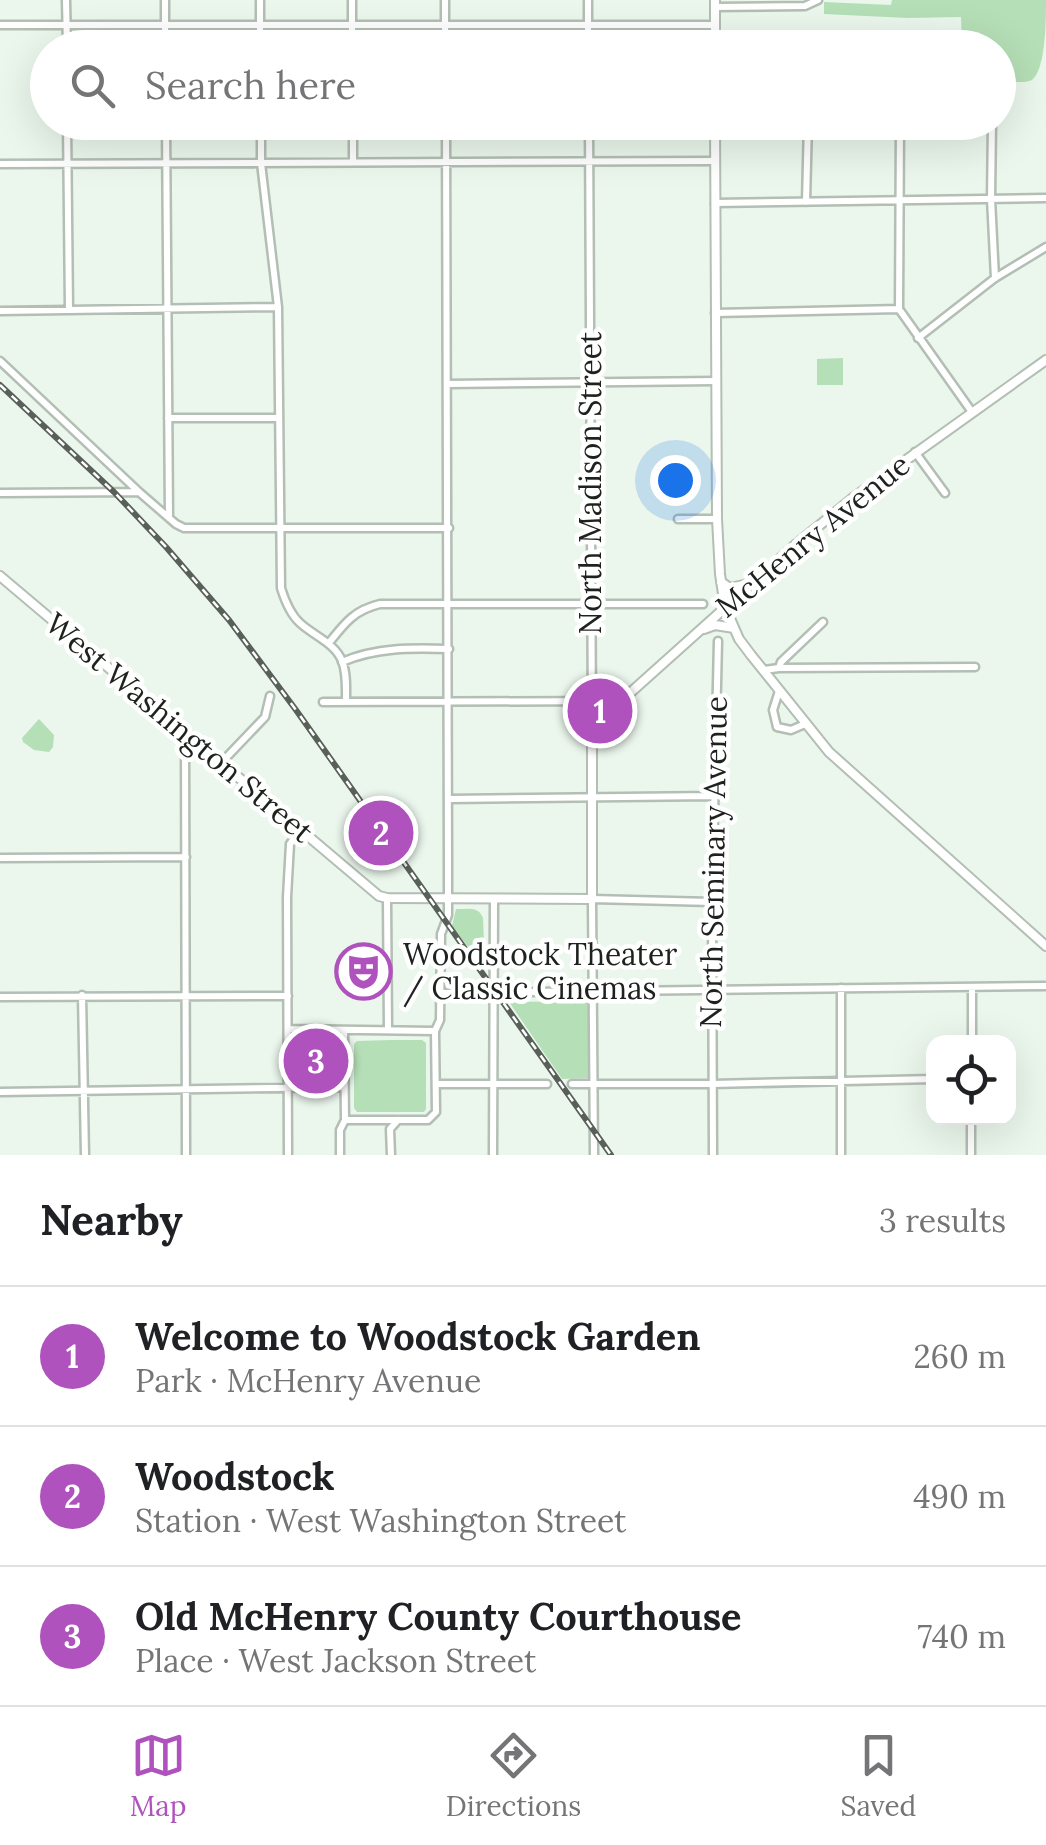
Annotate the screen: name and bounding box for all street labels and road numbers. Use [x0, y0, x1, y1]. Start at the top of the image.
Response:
street label: North Madison Street [571, 331, 609, 634]
street label: McHenry Avenue [708, 445, 918, 626]
street label: West Washington Street [37, 604, 322, 851]
street label: North Seminary Avenue [691, 696, 736, 1028]

